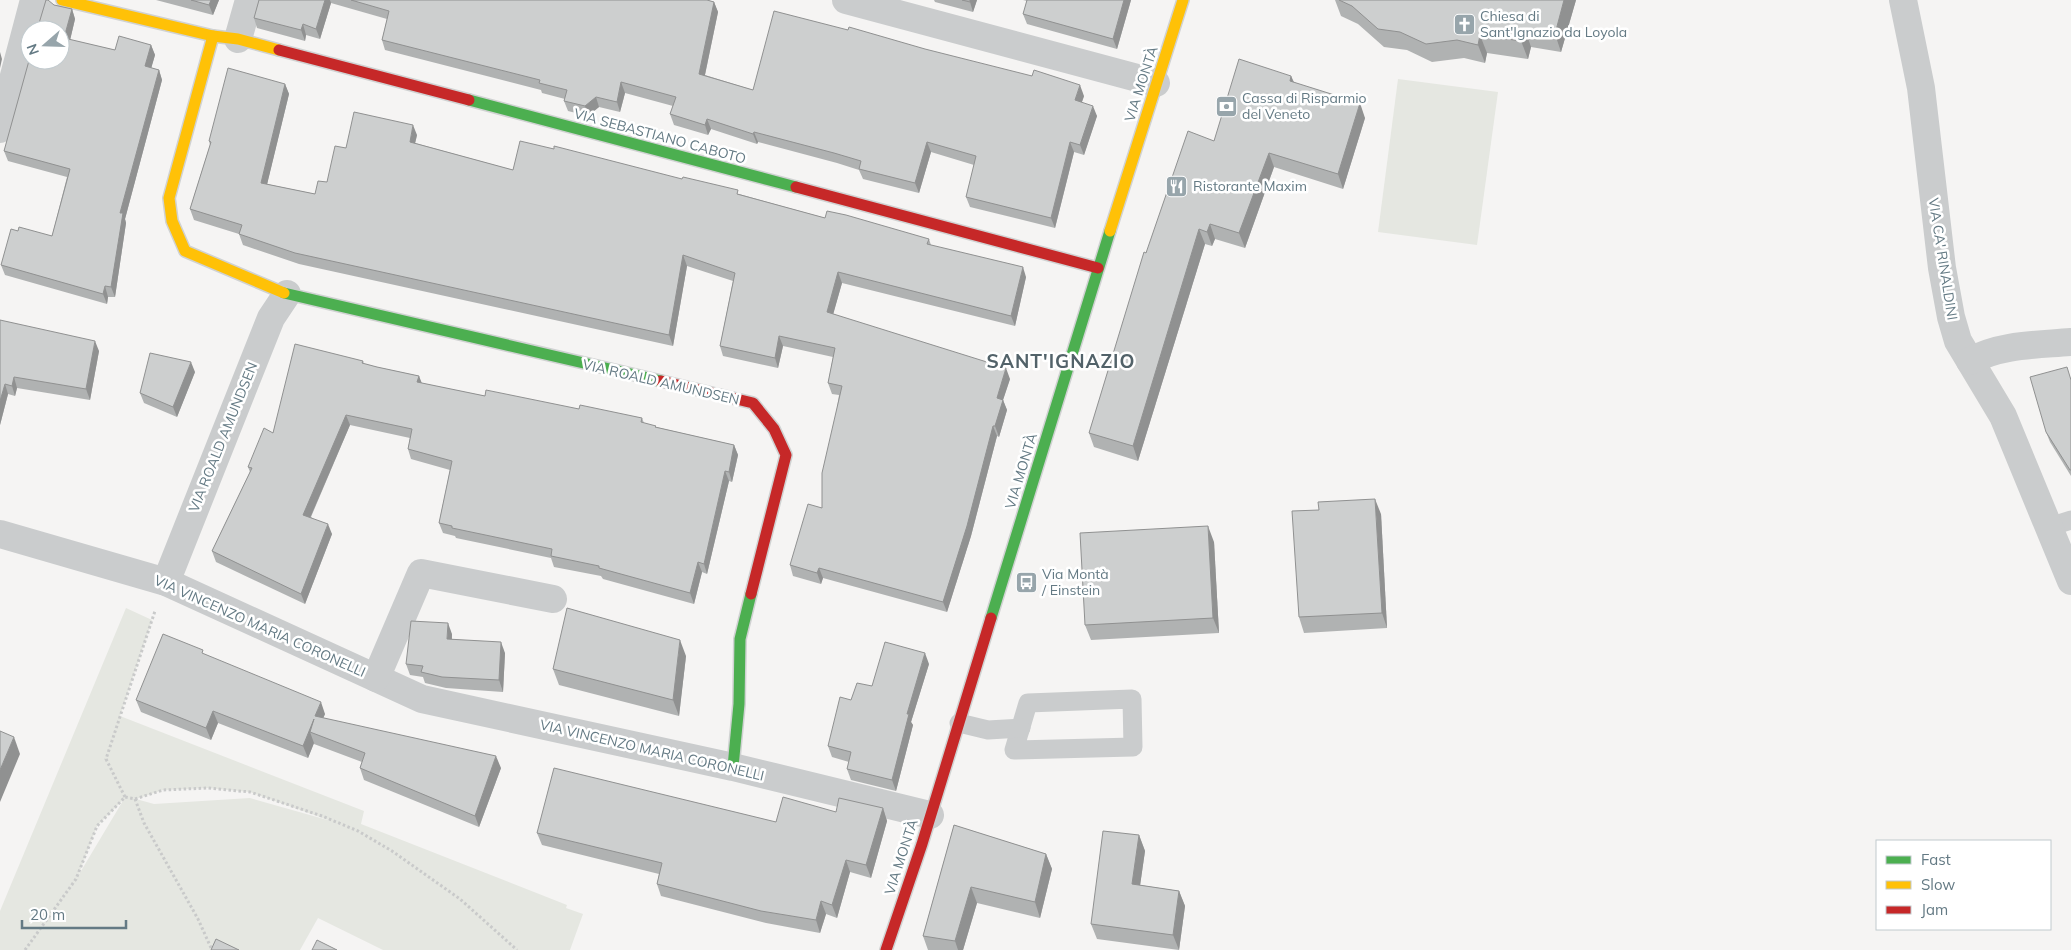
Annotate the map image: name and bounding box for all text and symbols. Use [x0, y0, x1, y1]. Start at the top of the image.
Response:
place label: Chiesa di Sant'Ignazio da Loyola [1480, 7, 1627, 41]
church icon: Chiesa di Sant'Ignazio da Loyola [1452, 12, 1476, 36]
north arrow [20, 20, 70, 70]
text: N [23, 41, 43, 57]
street label: VIA MONTÀ [1120, 43, 1162, 124]
place label: Cassa di Risparmio del Veneto [1242, 89, 1367, 123]
bank icon: Cassa di Risparmio del Veneto [1214, 94, 1238, 118]
street label: VIA SEBASTIANO CABOTO [572, 104, 748, 168]
restaurant icon: Ristorante Maxim [1165, 174, 1189, 198]
place label: Ristorante Maxim [1193, 177, 1307, 195]
street label: VIA CA' RINALDINI [1924, 197, 1962, 321]
district label: SANT'IGNAZIO [987, 349, 1135, 373]
street label: VIA ROALD AMUNDSEN [581, 355, 741, 409]
street label: VIA ROALD AMUNDSEN [185, 359, 261, 515]
street label: VIA MONTÀ [1001, 430, 1041, 511]
place label: Via Montà / Einstein [1041, 565, 1109, 599]
bus stop icon: Via Montà / Einstein [1014, 570, 1038, 594]
street label: VIA VINCENZO MARIA CORONELLI [151, 571, 369, 681]
street label: VIA VINCENZO MARIA CORONELLI [538, 715, 766, 785]
street label: VIA MONTÀ [880, 816, 922, 897]
legend [1876, 840, 2051, 930]
text: Fast [1921, 850, 1951, 869]
text: Slow [1921, 875, 1955, 894]
scale bar [22, 898, 126, 930]
text: Jam [1921, 900, 1948, 919]
text: 20 m [30, 905, 65, 924]

